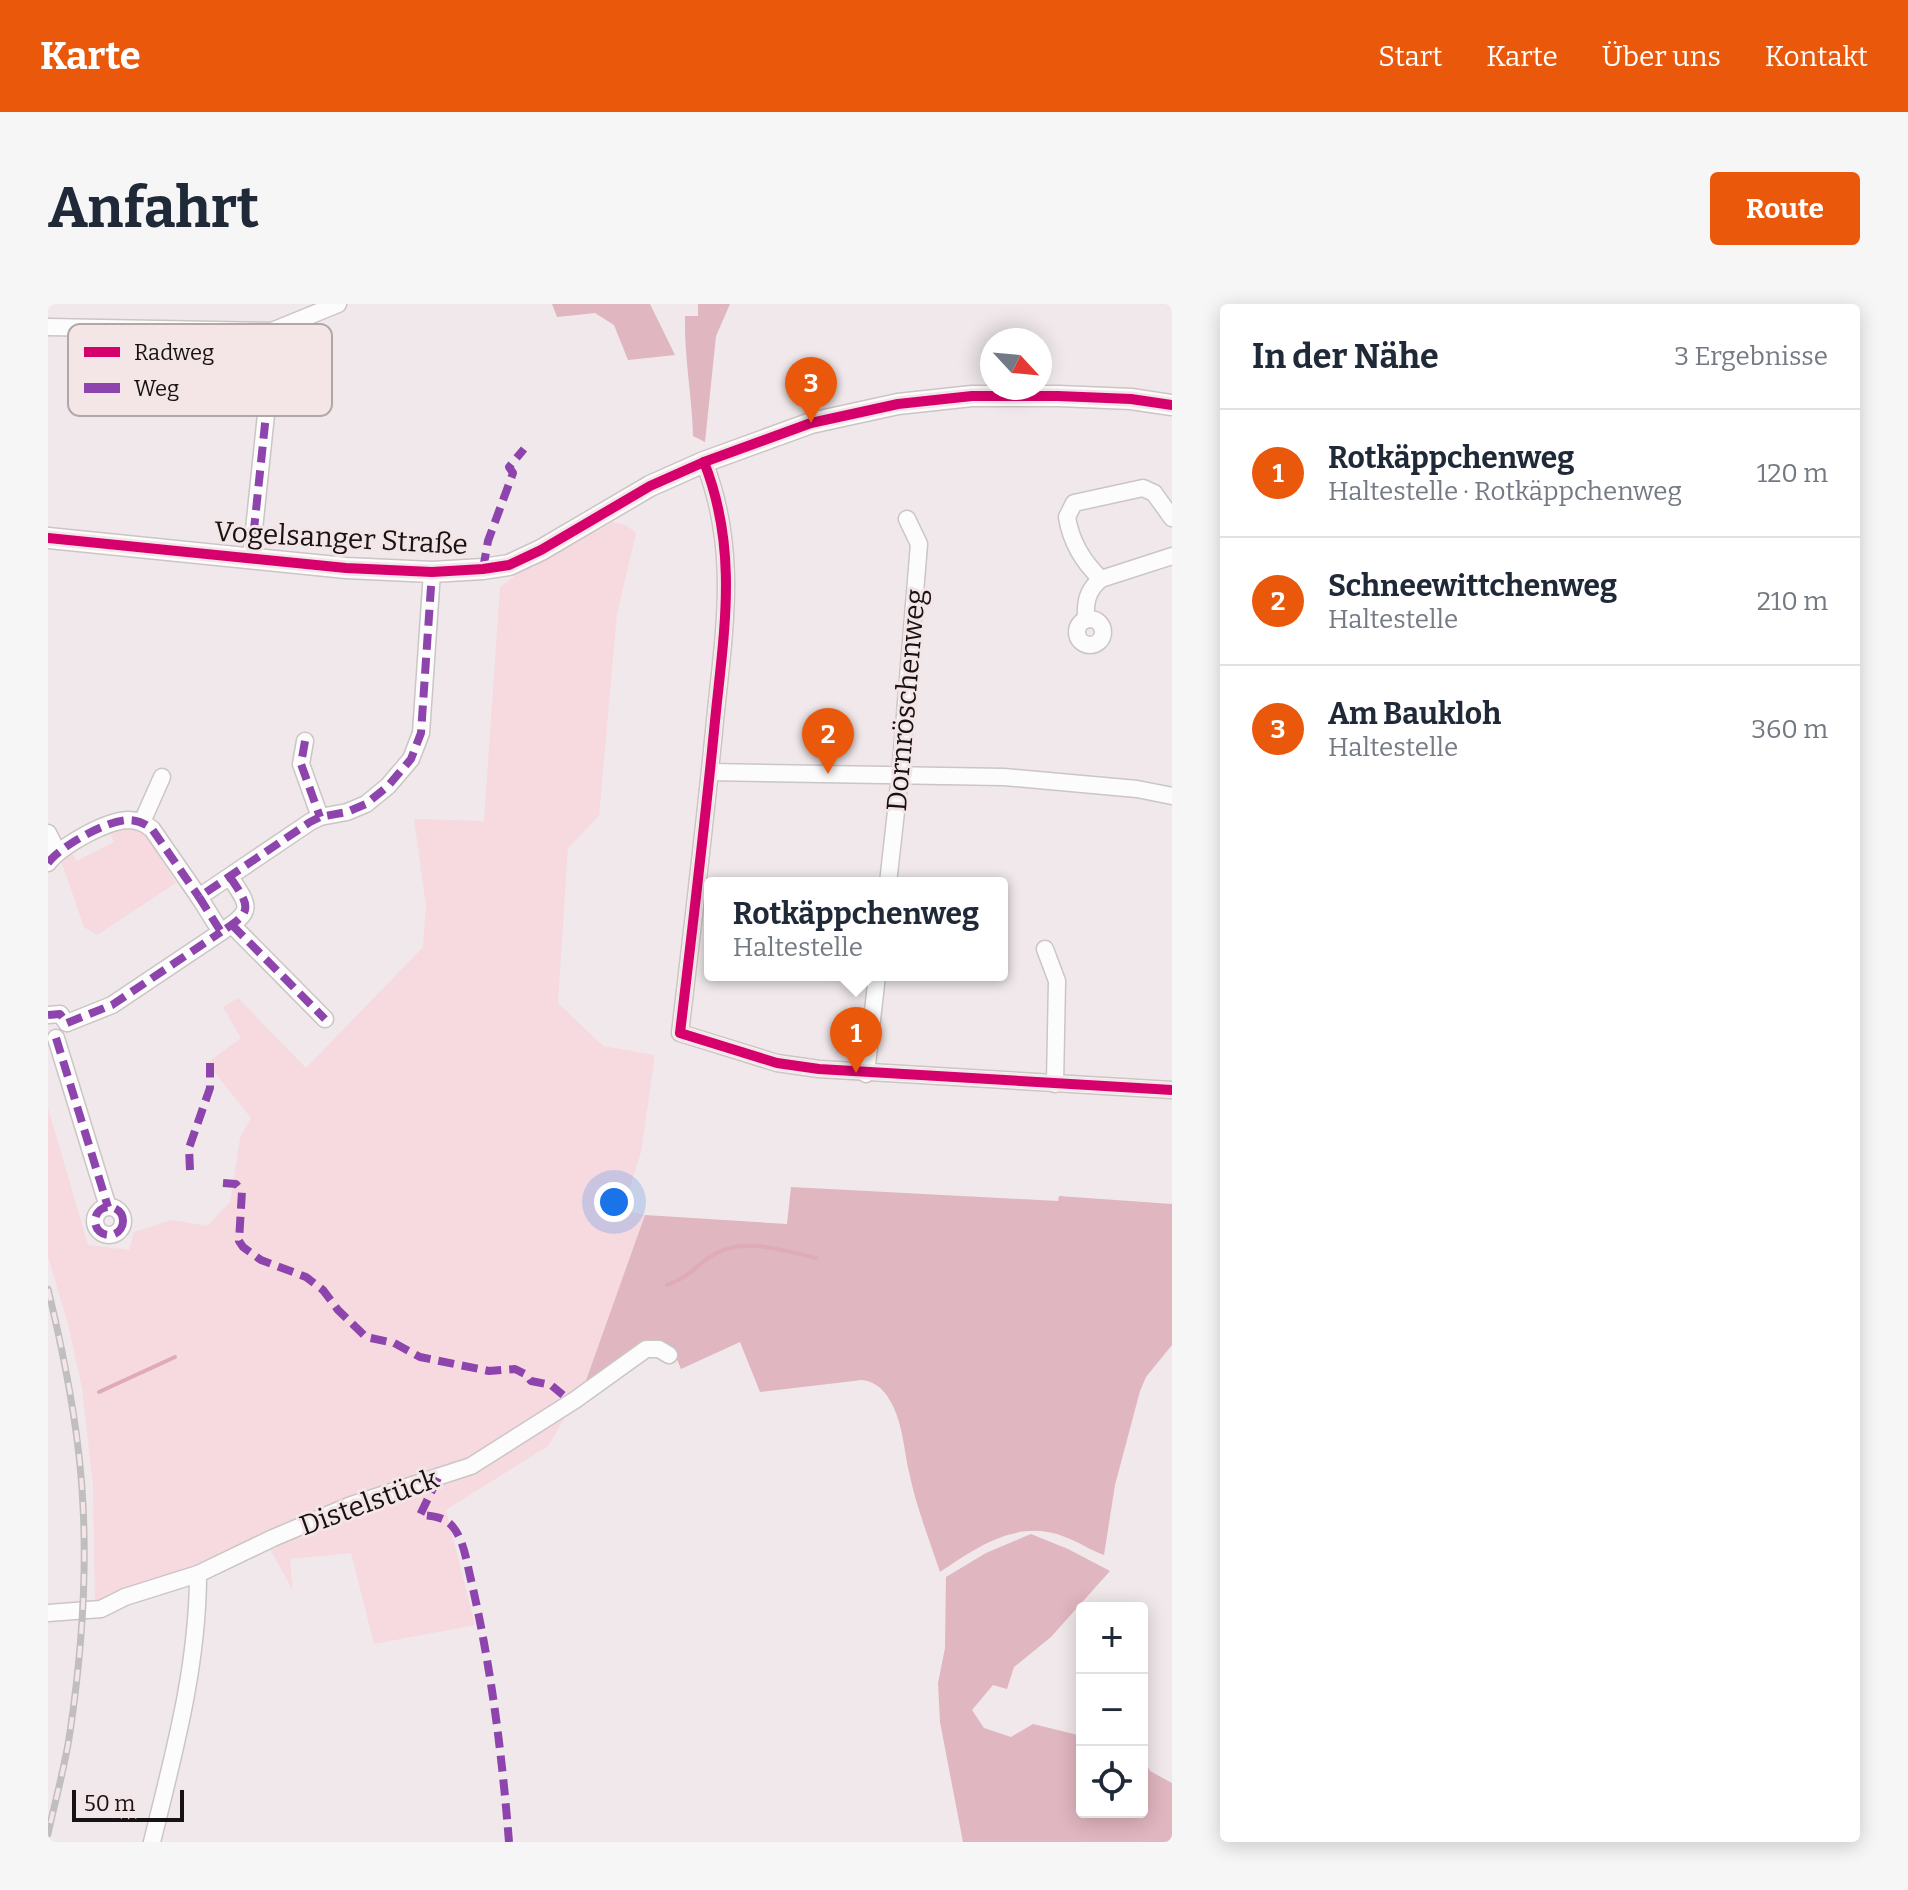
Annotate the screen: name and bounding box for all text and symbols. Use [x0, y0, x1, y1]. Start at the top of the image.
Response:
text: Karte [40, 33, 141, 79]
text: Start [1378, 40, 1442, 73]
text: Karte [1486, 40, 1558, 73]
text: Über uns [1602, 40, 1721, 73]
text: Kontakt [1765, 40, 1868, 73]
button: Route [1710, 172, 1860, 245]
text: Anfahrt [48, 175, 259, 242]
legend [68, 324, 332, 416]
north arrow [980, 328, 1052, 400]
text: In der Nähe [1252, 336, 1439, 377]
text: Radweg [134, 339, 214, 366]
text: 3 Ergebnisse [1674, 341, 1828, 372]
pin: 3 [785, 357, 837, 423]
text: Weg [134, 375, 179, 402]
text: Rotkäppchenweg [1328, 440, 1575, 476]
text: 1 [1272, 458, 1284, 489]
text: 120 m [1757, 458, 1828, 489]
text: Haltestelle · Rotkäppchenweg [1328, 476, 1682, 507]
street label: Vogelsanger Straße [213, 515, 469, 561]
text: Schneewittchenweg [1328, 568, 1617, 604]
text: 2 [1271, 586, 1285, 617]
text: 210 m [1757, 586, 1828, 617]
street label: Dornröschenweg [880, 587, 932, 813]
text: Haltestelle [1328, 604, 1458, 635]
text: Am Baukloh [1328, 696, 1501, 732]
pin: 2 [802, 708, 854, 774]
text: 3 [1271, 714, 1285, 745]
text: 360 m [1751, 714, 1828, 745]
text: Haltestelle [1328, 732, 1458, 763]
popup [704, 877, 1008, 981]
text: Rotkäppchenweg [733, 896, 979, 932]
text: Haltestelle [733, 932, 863, 963]
pin: 1 [830, 1007, 882, 1073]
your location [594, 1182, 634, 1222]
street label: Distelstück [295, 1462, 443, 1542]
map controls [1076, 1602, 1148, 1818]
button: + [1076, 1602, 1148, 1674]
button: − [1076, 1674, 1148, 1746]
button: locate [1076, 1746, 1148, 1818]
scale bar [72, 1786, 184, 1822]
text: 50 m [84, 1790, 135, 1817]

